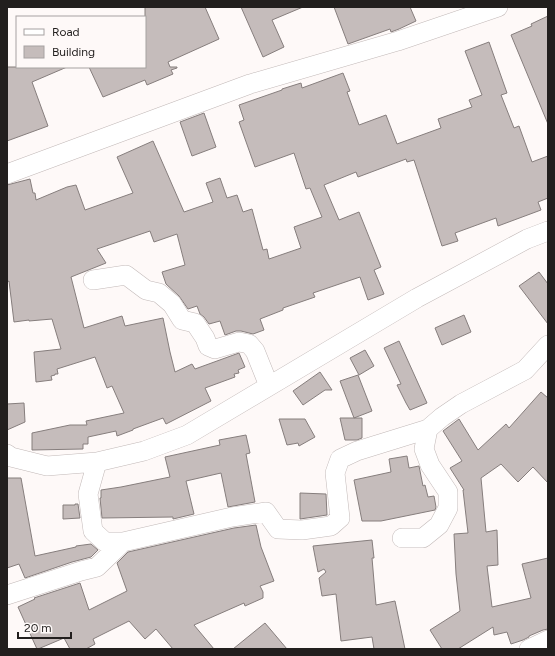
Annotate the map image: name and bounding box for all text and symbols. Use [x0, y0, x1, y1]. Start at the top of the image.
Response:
legend [16, 16, 146, 68]
text: Road [52, 25, 80, 39]
text: Building [52, 45, 95, 59]
scale bar [18, 614, 71, 640]
text: 20 m [24, 621, 52, 635]

